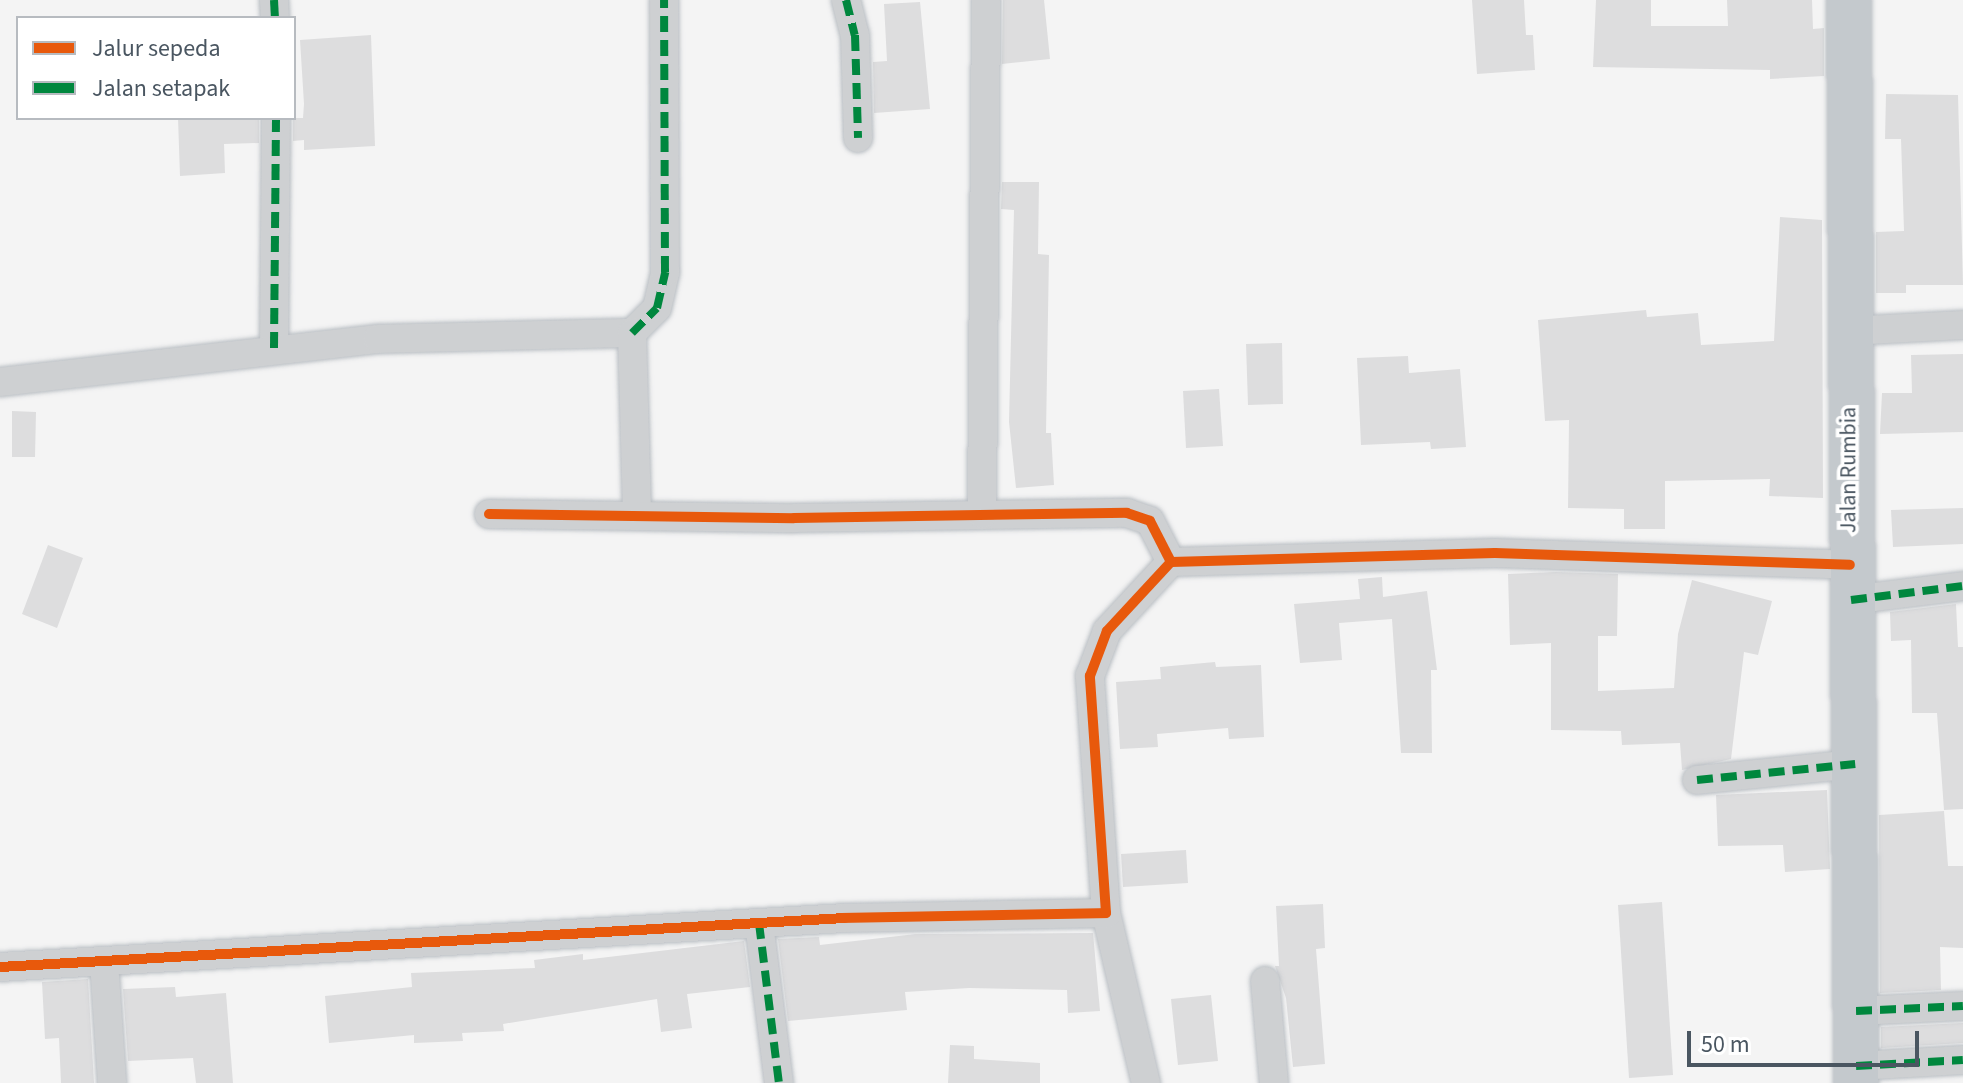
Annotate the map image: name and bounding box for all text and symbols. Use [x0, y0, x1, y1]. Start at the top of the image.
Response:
legend [16, 16, 296, 120]
text: Jalur sepeda [92, 31, 221, 66]
text: Jalan setapak [92, 71, 230, 106]
street label: Jalan Rumbia [1836, 407, 1862, 533]
scale bar [1691, 1015, 1923, 1065]
text: 50 m [1701, 1027, 1750, 1062]

